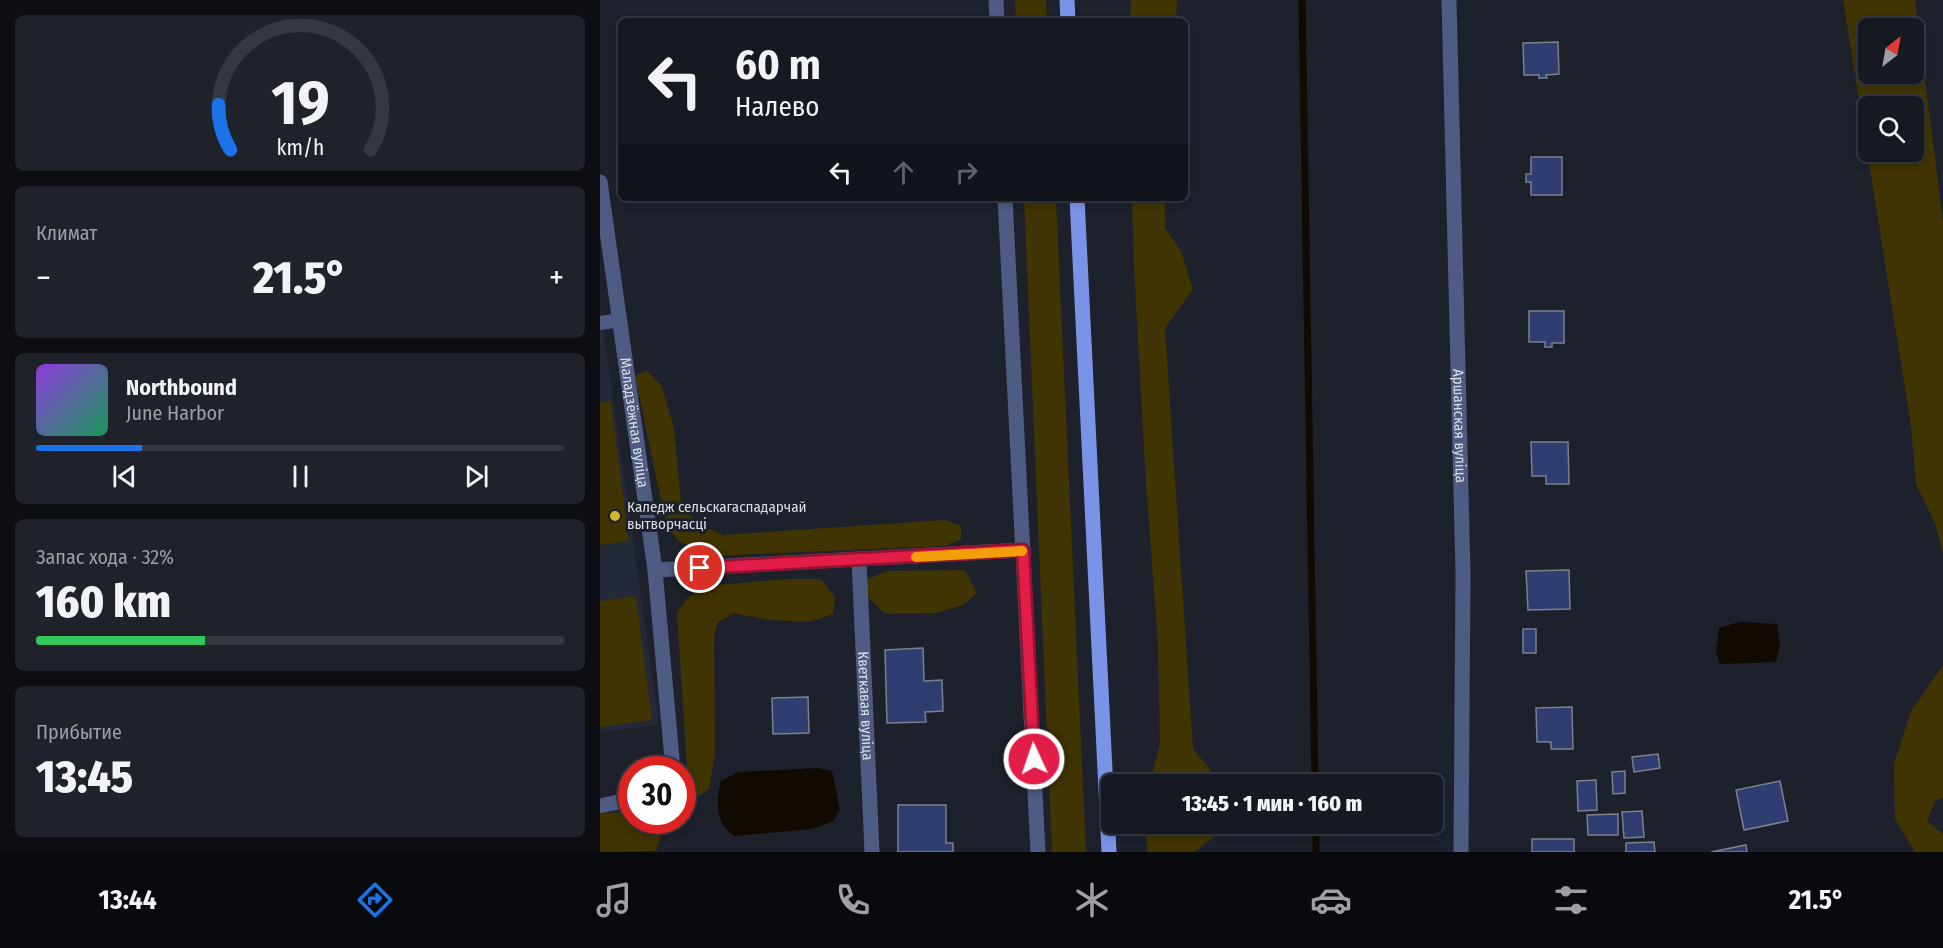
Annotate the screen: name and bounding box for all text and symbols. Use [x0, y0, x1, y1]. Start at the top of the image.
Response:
north arrow [1858, 18, 1924, 84]
map controls [1858, 18, 1924, 162]
text: 60 m [735, 40, 821, 90]
icon: left [636, 42, 714, 120]
text: 19 [271, 66, 329, 141]
text: Налево [735, 91, 819, 123]
button: search [1858, 96, 1924, 162]
text: km/h [276, 135, 324, 161]
icon: left [824, 156, 857, 189]
icon: ahead [887, 156, 920, 189]
icon: right [950, 156, 983, 189]
text: Климат [36, 221, 97, 245]
text: 21.5° [253, 251, 347, 305]
text: − [36, 258, 51, 298]
text: + [549, 258, 564, 298]
street label: Маладзёжная вуліца [616, 356, 652, 489]
street label: Аршанская вуліца [1449, 369, 1470, 483]
text: Northbound [126, 374, 237, 401]
text: June Harbor [126, 401, 224, 425]
icon: previous [108, 460, 141, 493]
icon: pause [284, 460, 317, 493]
icon: next [460, 460, 493, 493]
place label: Каледж сельскагаспадарчай вытворчасці [627, 498, 807, 533]
marker: Каледж сельскагаспадарчай вытворчасці [608, 509, 622, 523]
pin [674, 542, 725, 593]
text: Запас хода · 32% [36, 545, 174, 569]
icon: arrive [683, 551, 716, 584]
text: 160 km [36, 575, 171, 629]
street label: Кветкавая вуліца [854, 651, 877, 761]
text: Прибытие [36, 720, 122, 744]
position arrow [1002, 727, 1066, 791]
text: 13:45 [36, 750, 133, 804]
speed limit sign: 30 [618, 756, 696, 834]
text: 13:45 · 1 мин · 160 m [1182, 790, 1362, 817]
icon: directions [354, 879, 396, 921]
icon: music [593, 879, 635, 921]
icon: phone [832, 879, 874, 921]
icon: climate [1071, 879, 1113, 921]
icon: car [1310, 879, 1352, 921]
icon: filters [1550, 879, 1592, 921]
text: 13:44 [99, 884, 157, 916]
text: 21.5° [1789, 884, 1844, 916]

